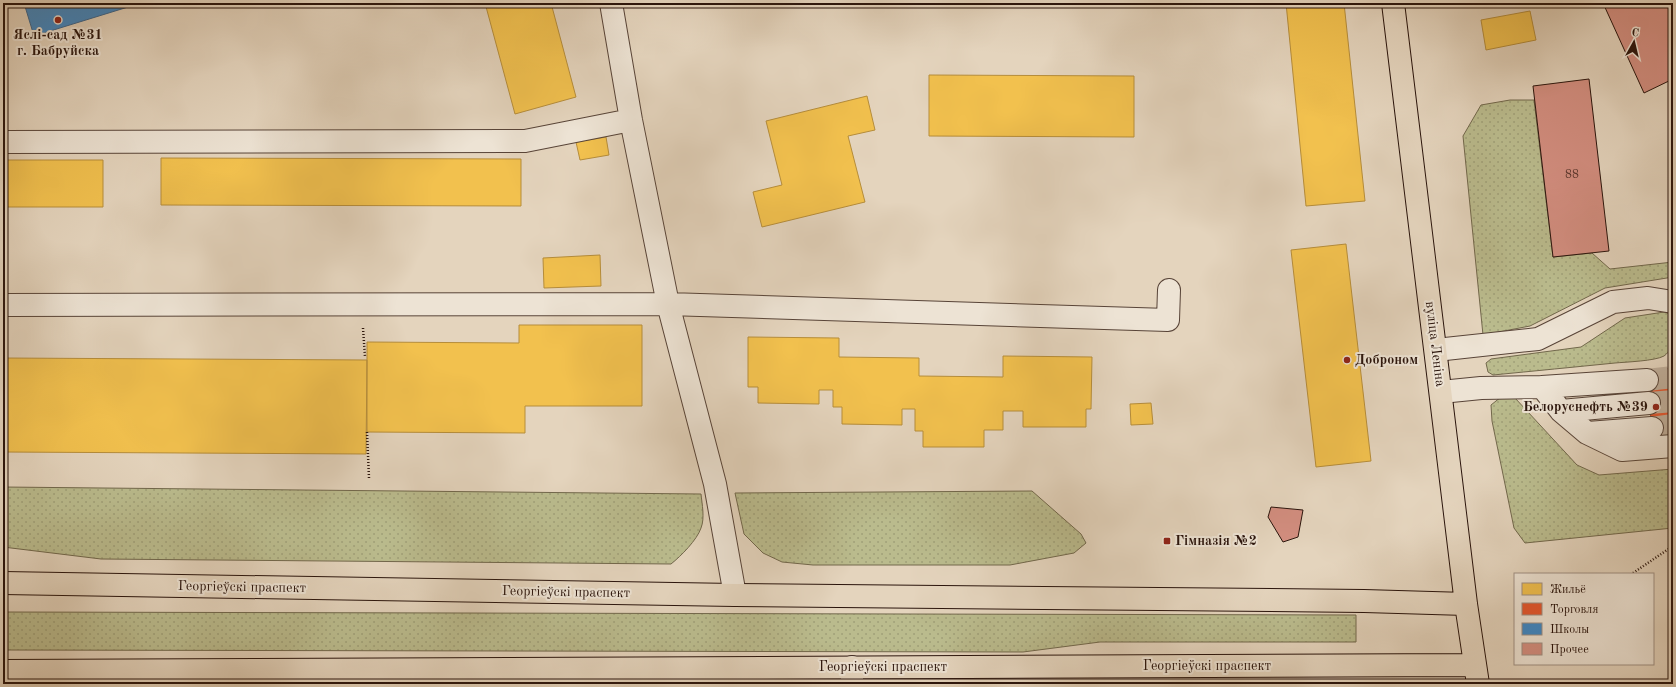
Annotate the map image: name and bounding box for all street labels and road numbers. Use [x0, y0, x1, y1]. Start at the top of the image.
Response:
street label: вуліца Леніна [1423, 300, 1447, 388]
street label: Георгіеўскі праспект [178, 579, 307, 595]
street label: Георгіеўскі праспект [502, 584, 631, 600]
street label: Георгіеўскі праспект [1143, 659, 1272, 673]
street label: Георгіеўскі праспект [819, 660, 948, 674]

